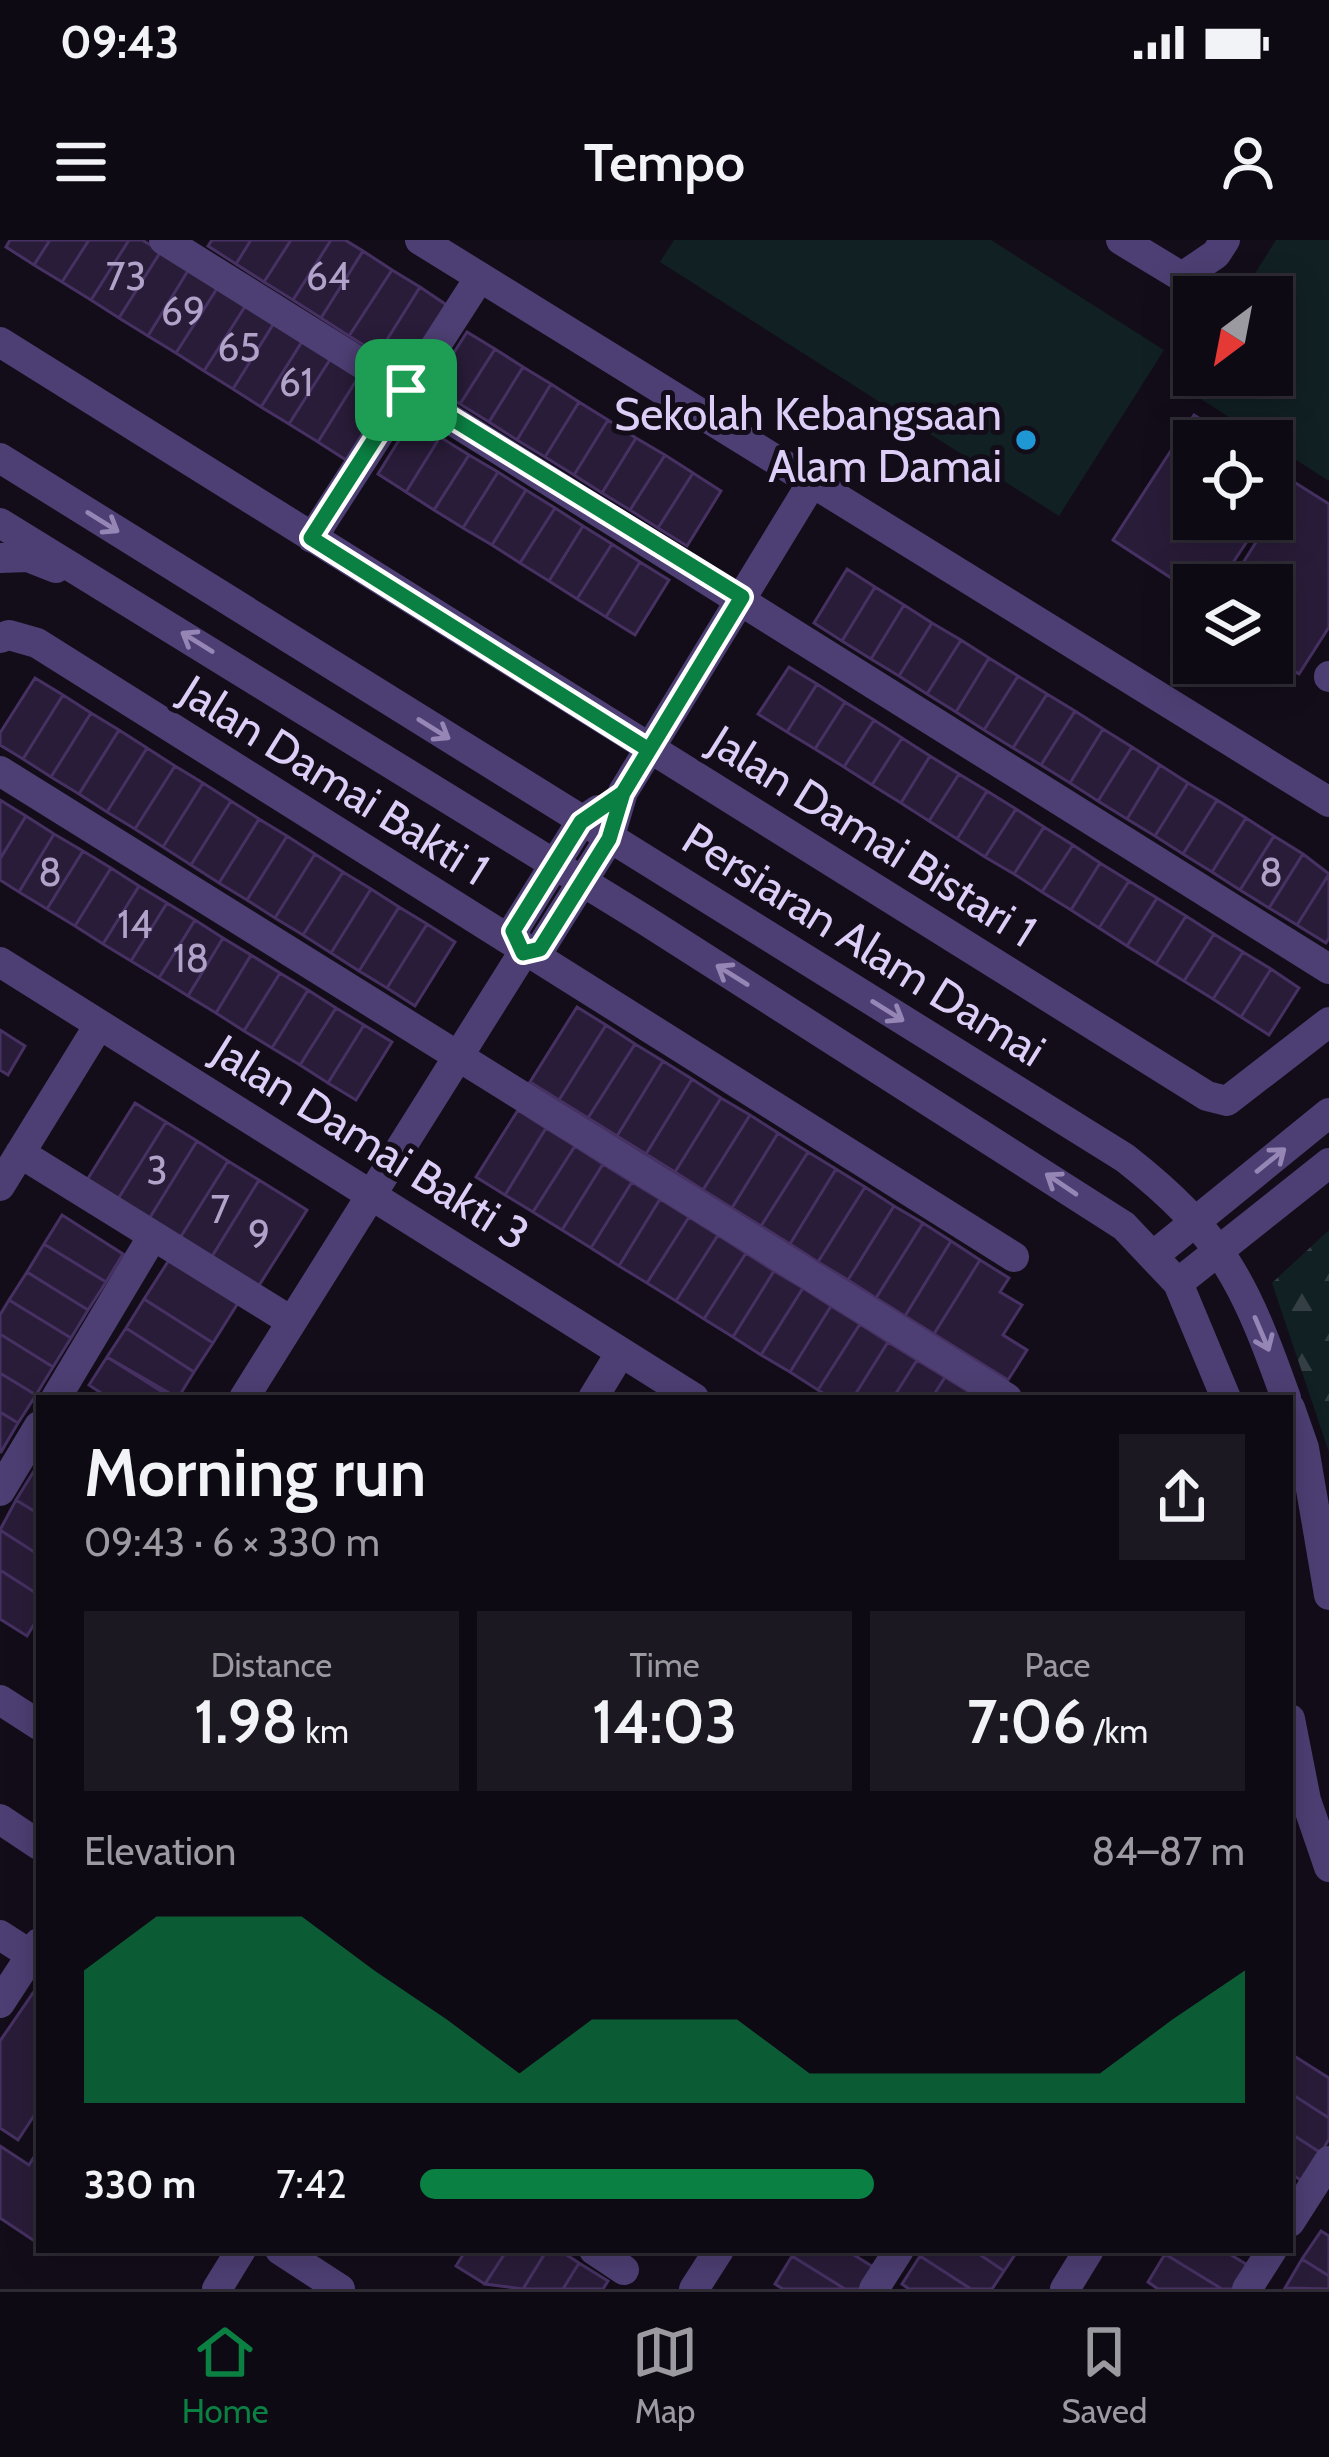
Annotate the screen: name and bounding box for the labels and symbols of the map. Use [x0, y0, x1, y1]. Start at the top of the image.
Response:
house number: 73 [106, 252, 146, 300]
house number: 64 [306, 252, 350, 300]
north arrow [1173, 276, 1293, 396]
house number: 69 [161, 287, 205, 335]
house number: 65 [217, 323, 261, 371]
pin [355, 339, 457, 441]
house number: 61 [279, 358, 313, 406]
place label: Sekolah Kebangsaan Alam Damai [614, 387, 1002, 493]
marker: Sekolah Kebangsaan Alam Damai [1013, 427, 1039, 453]
one-way arrow [85, 510, 119, 535]
one-way arrow [181, 630, 215, 654]
street label: Jalan Damai Bakti 1 [170, 663, 499, 896]
street label: Jalan Damai Bistari 1 [699, 713, 1046, 958]
one-way arrow [416, 717, 450, 742]
street label: Persiaran Alam Damai [673, 811, 1055, 1077]
house number: 8 [38, 848, 62, 896]
house number: 8 [1259, 848, 1283, 896]
house number: 14 [117, 900, 153, 948]
house number: 18 [173, 934, 209, 982]
one-way arrow [716, 963, 750, 987]
one-way arrow [870, 999, 904, 1023]
street label: Jalan Damai Bakti 3 [202, 1022, 539, 1261]
house number: 3 [146, 1146, 168, 1194]
one-way arrow [1255, 1147, 1287, 1174]
one-way arrow [1045, 1172, 1079, 1197]
house number: 7 [210, 1185, 230, 1233]
house number: 9 [248, 1210, 270, 1258]
one-way arrow [1253, 1314, 1274, 1351]

